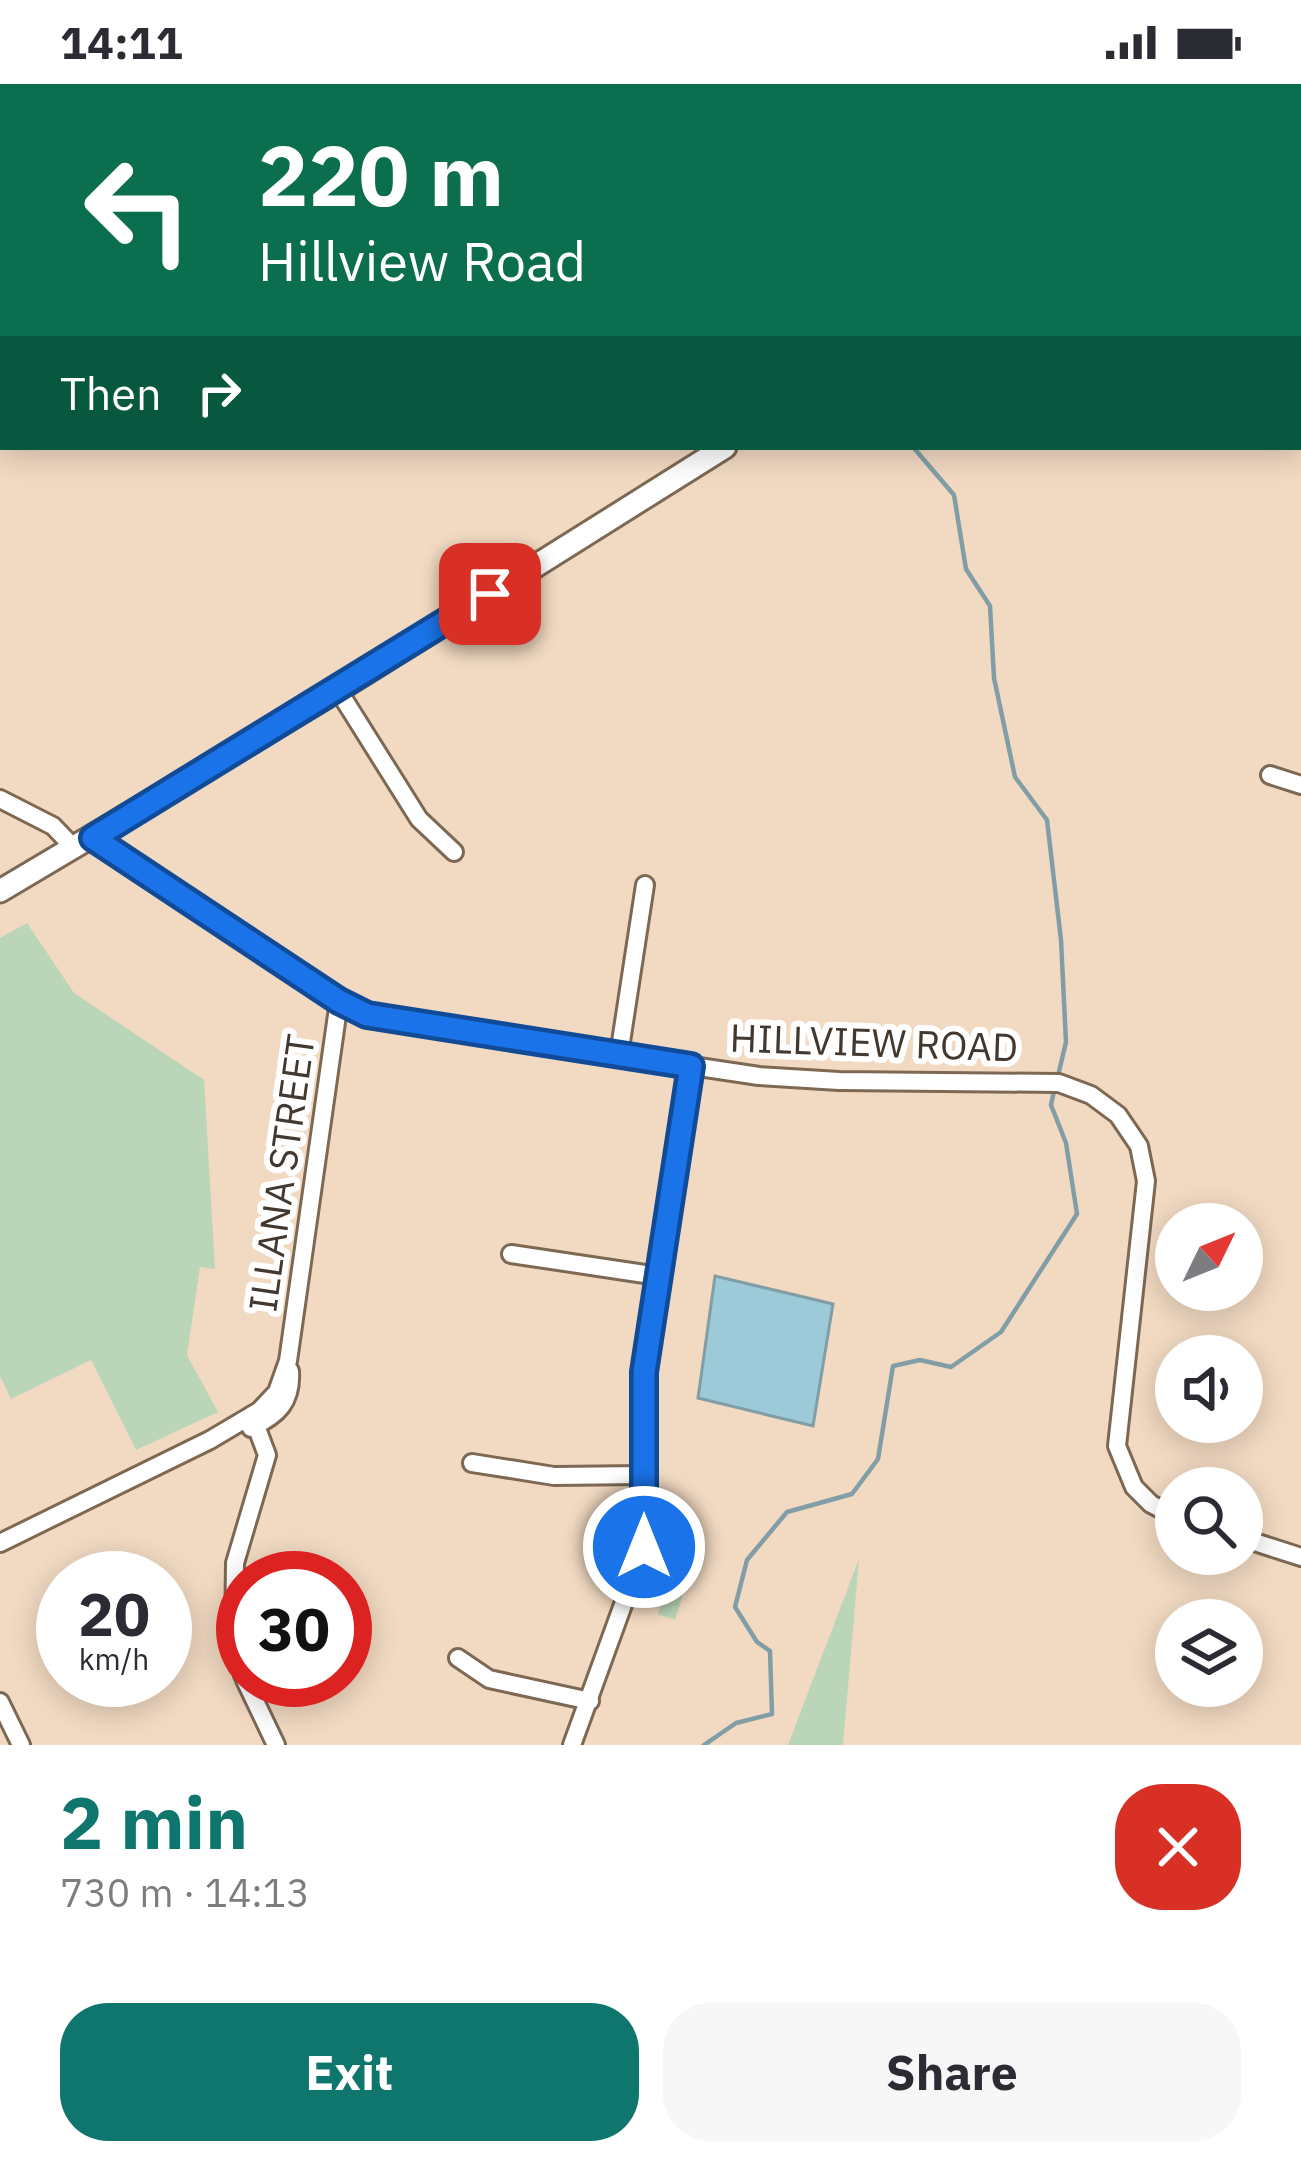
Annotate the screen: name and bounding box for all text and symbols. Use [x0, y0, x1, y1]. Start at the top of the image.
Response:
text: 14:11 [60, 13, 183, 71]
text: 220 m [258, 120, 504, 229]
icon: left [60, 132, 216, 288]
text: Hillview Road [258, 226, 586, 296]
icon: right [186, 360, 252, 426]
text: Then [60, 364, 162, 422]
pin [439, 543, 541, 645]
icon: arrive [457, 561, 523, 627]
street label: HILLVIEW ROAD [729, 1011, 1019, 1073]
street label: ILLANA STREET [236, 1031, 326, 1315]
north arrow [1155, 1203, 1263, 1311]
map controls [1155, 1203, 1263, 1707]
button: sound [1155, 1335, 1263, 1443]
button: search [1155, 1467, 1263, 1575]
position arrow [581, 1484, 707, 1610]
speed limit sign: 30 [216, 1551, 372, 1707]
text: 20 [78, 1574, 150, 1653]
button: layers [1155, 1599, 1263, 1707]
text: km/h [79, 1639, 149, 1678]
text: 2 min [60, 1775, 248, 1869]
button: close [1115, 1784, 1241, 1910]
text: 730 m · 14:13 [60, 1867, 310, 1918]
button: Exit [60, 2003, 639, 2141]
button: Share [663, 2003, 1241, 2141]

